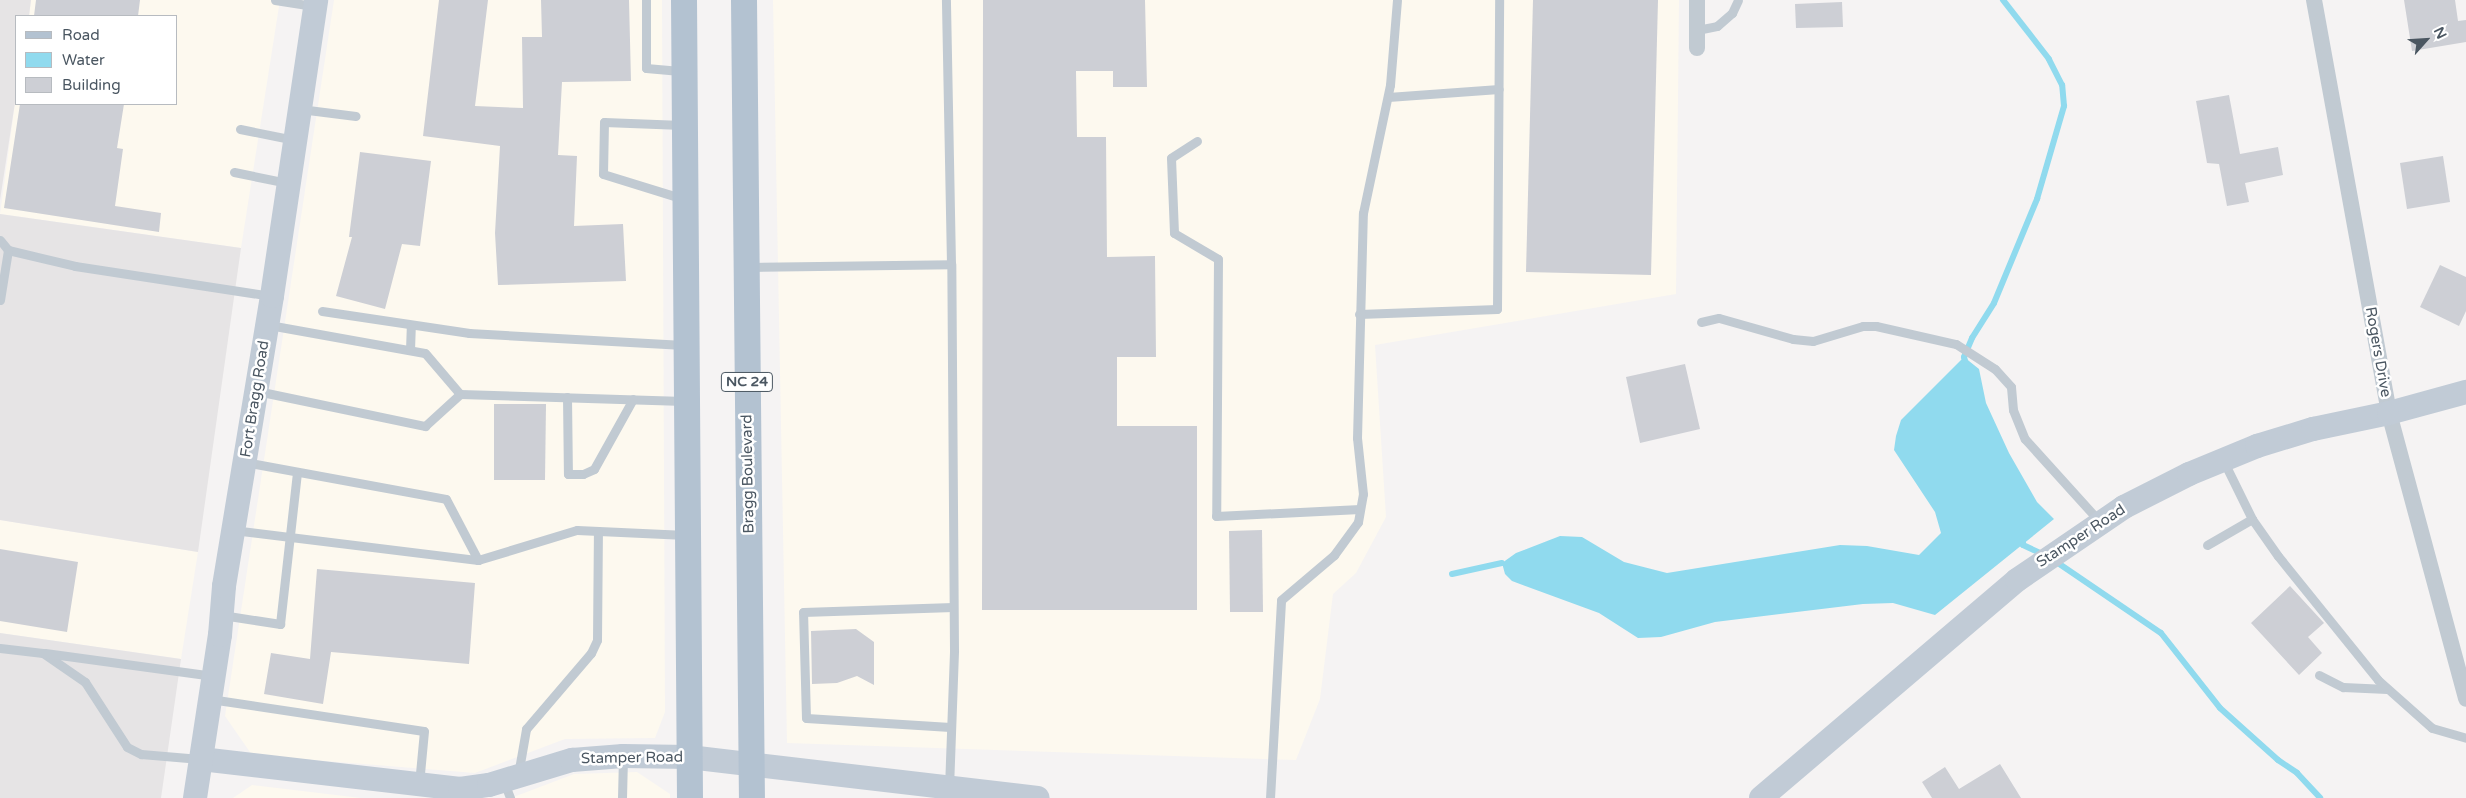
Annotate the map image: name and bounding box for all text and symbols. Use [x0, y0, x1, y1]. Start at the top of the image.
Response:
legend [15, 15, 178, 105]
north arrow [2401, 15, 2451, 65]
text: N [2430, 24, 2450, 42]
text: Road [62, 26, 100, 44]
text: Water [62, 51, 105, 69]
text: Building [62, 76, 121, 94]
street label: Rogers Drive [2361, 305, 2395, 399]
street label: Fort Bragg Road [237, 339, 273, 459]
road number: NC 24 [721, 371, 773, 394]
street label: Bragg Boulevard [738, 414, 758, 534]
street label: Stamper Road [2033, 501, 2129, 571]
street label: Stamper Road [581, 748, 683, 768]

